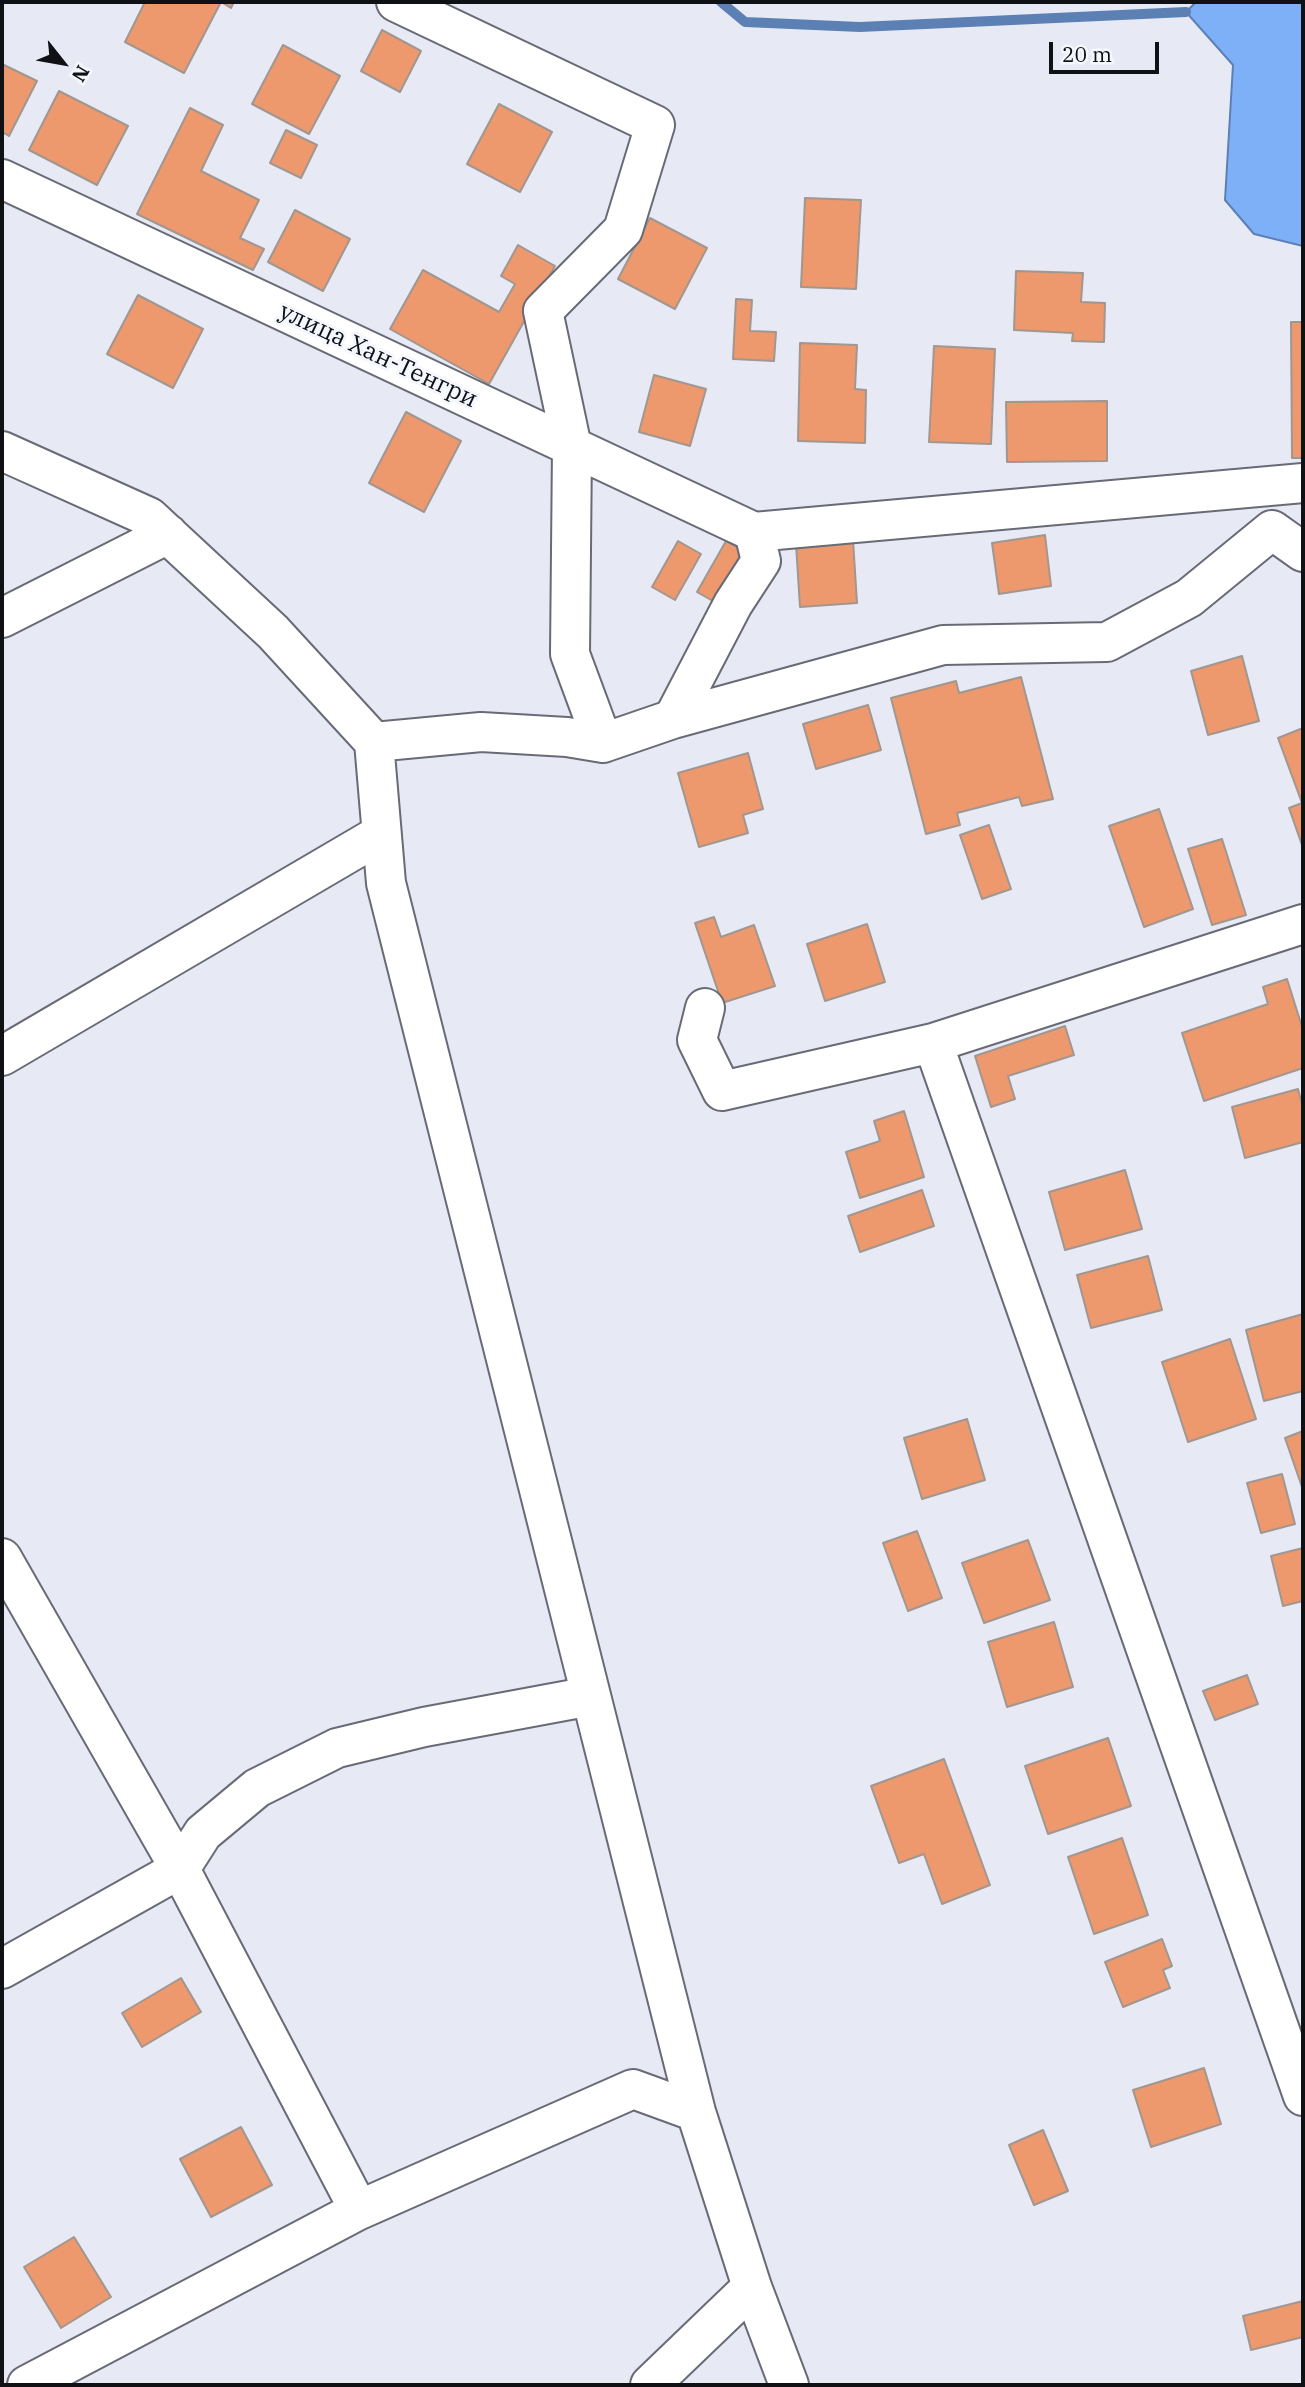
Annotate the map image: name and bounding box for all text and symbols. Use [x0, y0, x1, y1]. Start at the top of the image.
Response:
north arrow [28, 28, 98, 98]
scale bar [1053, 28, 1163, 72]
text: 20 m [1062, 40, 1112, 68]
text: N [67, 61, 95, 86]
street label: улица Хан-Тенгри [274, 297, 482, 415]

